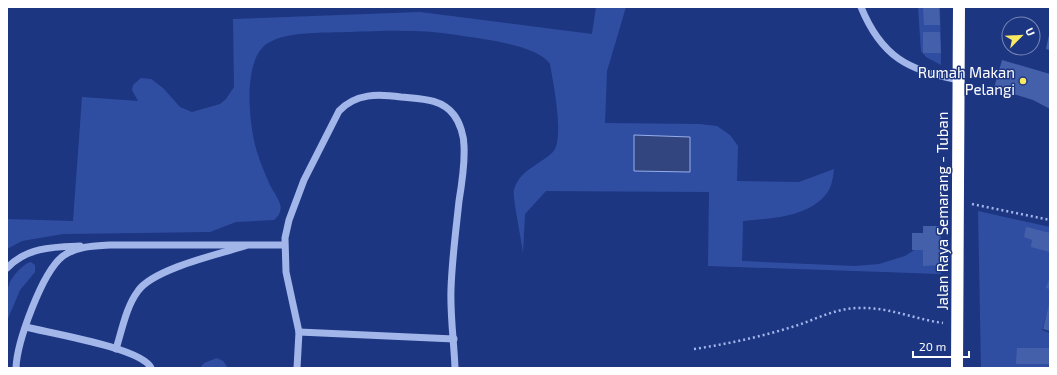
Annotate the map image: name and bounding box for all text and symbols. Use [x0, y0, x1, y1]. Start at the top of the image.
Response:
north arrow [1001, 16, 1041, 56]
text: U [1023, 26, 1038, 38]
place label: Rumah Makan Pelangi [918, 63, 1015, 98]
marker: Rumah Makan Pelangi [1018, 76, 1028, 86]
street label: Jalan Raya Semarang - Tuban [933, 112, 951, 310]
scale bar [913, 333, 969, 359]
text: 20 m [919, 339, 946, 353]

